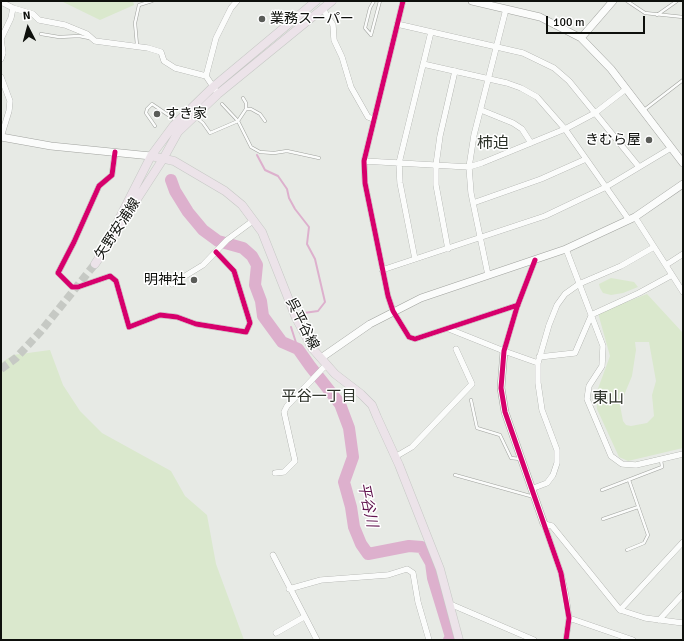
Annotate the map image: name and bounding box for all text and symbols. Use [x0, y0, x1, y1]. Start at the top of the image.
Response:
north arrow [8, 8, 48, 48]
scale bar [548, 8, 647, 34]
text: N [22, 9, 31, 22]
place label: 業務スーパー [270, 11, 354, 27]
marker: 業務スーパー [257, 14, 267, 24]
text: 100 m [553, 15, 585, 30]
place label: すき家 [165, 106, 207, 122]
marker: すき家 [152, 109, 162, 119]
place label: きむら屋 [585, 132, 641, 148]
district label: 柿迫 [477, 134, 509, 154]
marker: きむら屋 [644, 135, 654, 145]
street label: 矢野安浦線 [92, 195, 144, 263]
place label: 明神社 [144, 272, 186, 288]
marker: 明神社 [189, 275, 199, 285]
street label: 呉平谷線 [282, 295, 322, 353]
district label: 平谷一丁目 [282, 388, 356, 406]
district label: 東山 [592, 389, 624, 409]
water label: 平谷川 [354, 481, 380, 529]

